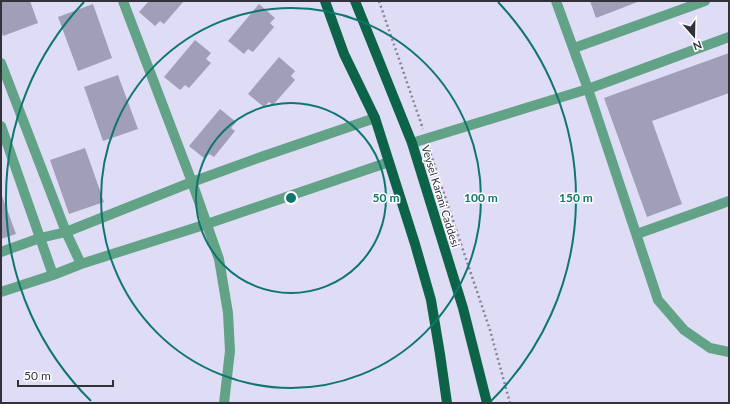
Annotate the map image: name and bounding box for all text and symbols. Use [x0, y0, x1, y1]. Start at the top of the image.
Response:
north arrow [674, 16, 714, 56]
text: N [691, 38, 704, 53]
street label: Veysel Karani Caddesi [419, 143, 463, 249]
text: 50 m [373, 190, 399, 205]
text: 100 m [464, 190, 498, 205]
text: 150 m [559, 190, 593, 205]
centre of rings [284, 191, 298, 205]
scale bar [18, 362, 113, 388]
text: 50 m [24, 368, 51, 383]

